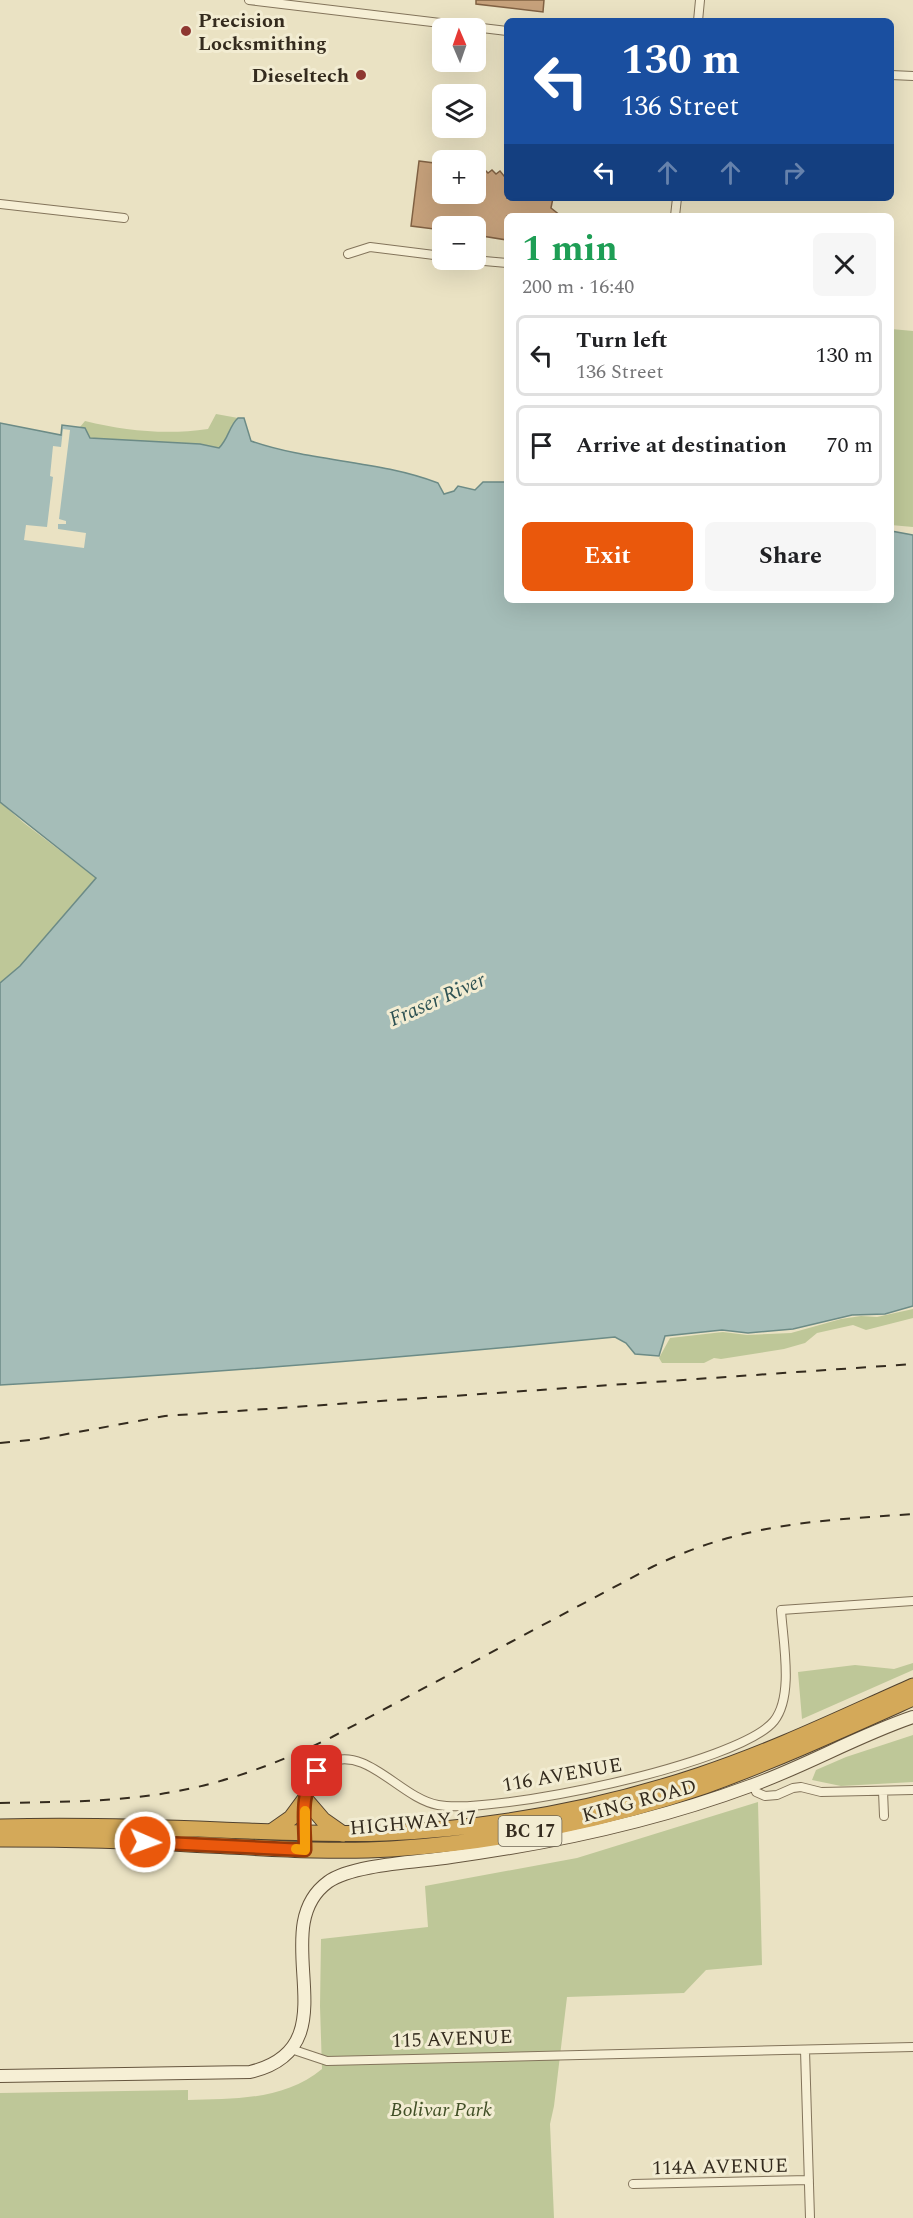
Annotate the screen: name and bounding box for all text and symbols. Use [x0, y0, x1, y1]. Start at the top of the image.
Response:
place label: Precision Locksmithing [198, 6, 327, 59]
north arrow [432, 18, 486, 72]
map controls [432, 18, 486, 270]
marker: Precision Locksmithing [179, 24, 193, 38]
text: 130 m [621, 29, 740, 92]
icon: left [522, 42, 600, 120]
place label: Dieseltech [252, 61, 349, 91]
marker: Dieseltech [354, 68, 368, 82]
button: layers [432, 84, 486, 138]
text: 136 Street [621, 86, 739, 128]
button: + [432, 150, 486, 204]
icon: left [588, 156, 621, 189]
icon: ahead [651, 156, 684, 189]
icon: ahead [714, 156, 747, 189]
icon: right [777, 156, 810, 189]
button: − [432, 216, 486, 270]
text: 1 min [522, 222, 618, 277]
button: close [813, 233, 876, 296]
text: 200 m · 16:40 [522, 272, 634, 302]
text: Turn left [576, 324, 668, 357]
icon: left [525, 339, 558, 372]
text: 130 m [816, 339, 873, 372]
text: 136 Street [576, 357, 663, 387]
icon: arrive [525, 429, 558, 462]
text: Arrive at destination [576, 429, 787, 462]
text: 70 m [827, 429, 873, 462]
button: Exit [522, 522, 693, 591]
button: Share [705, 522, 876, 591]
water label: Fraser River [384, 964, 492, 1036]
pin [291, 1745, 342, 1796]
street label: 116 AVENUE [500, 1750, 624, 1800]
icon: arrive [300, 1754, 333, 1787]
street label: KING ROAD [578, 1771, 700, 1831]
street label: HIGHWAY 17 [348, 1803, 478, 1843]
position arrow [113, 1810, 177, 1874]
road number: BC 17 [498, 1816, 562, 1846]
street label: 115 AVENUE [391, 2022, 513, 2056]
park label: Bolivar Park [390, 2095, 493, 2125]
street label: 114A AVENUE [652, 2151, 788, 2183]

